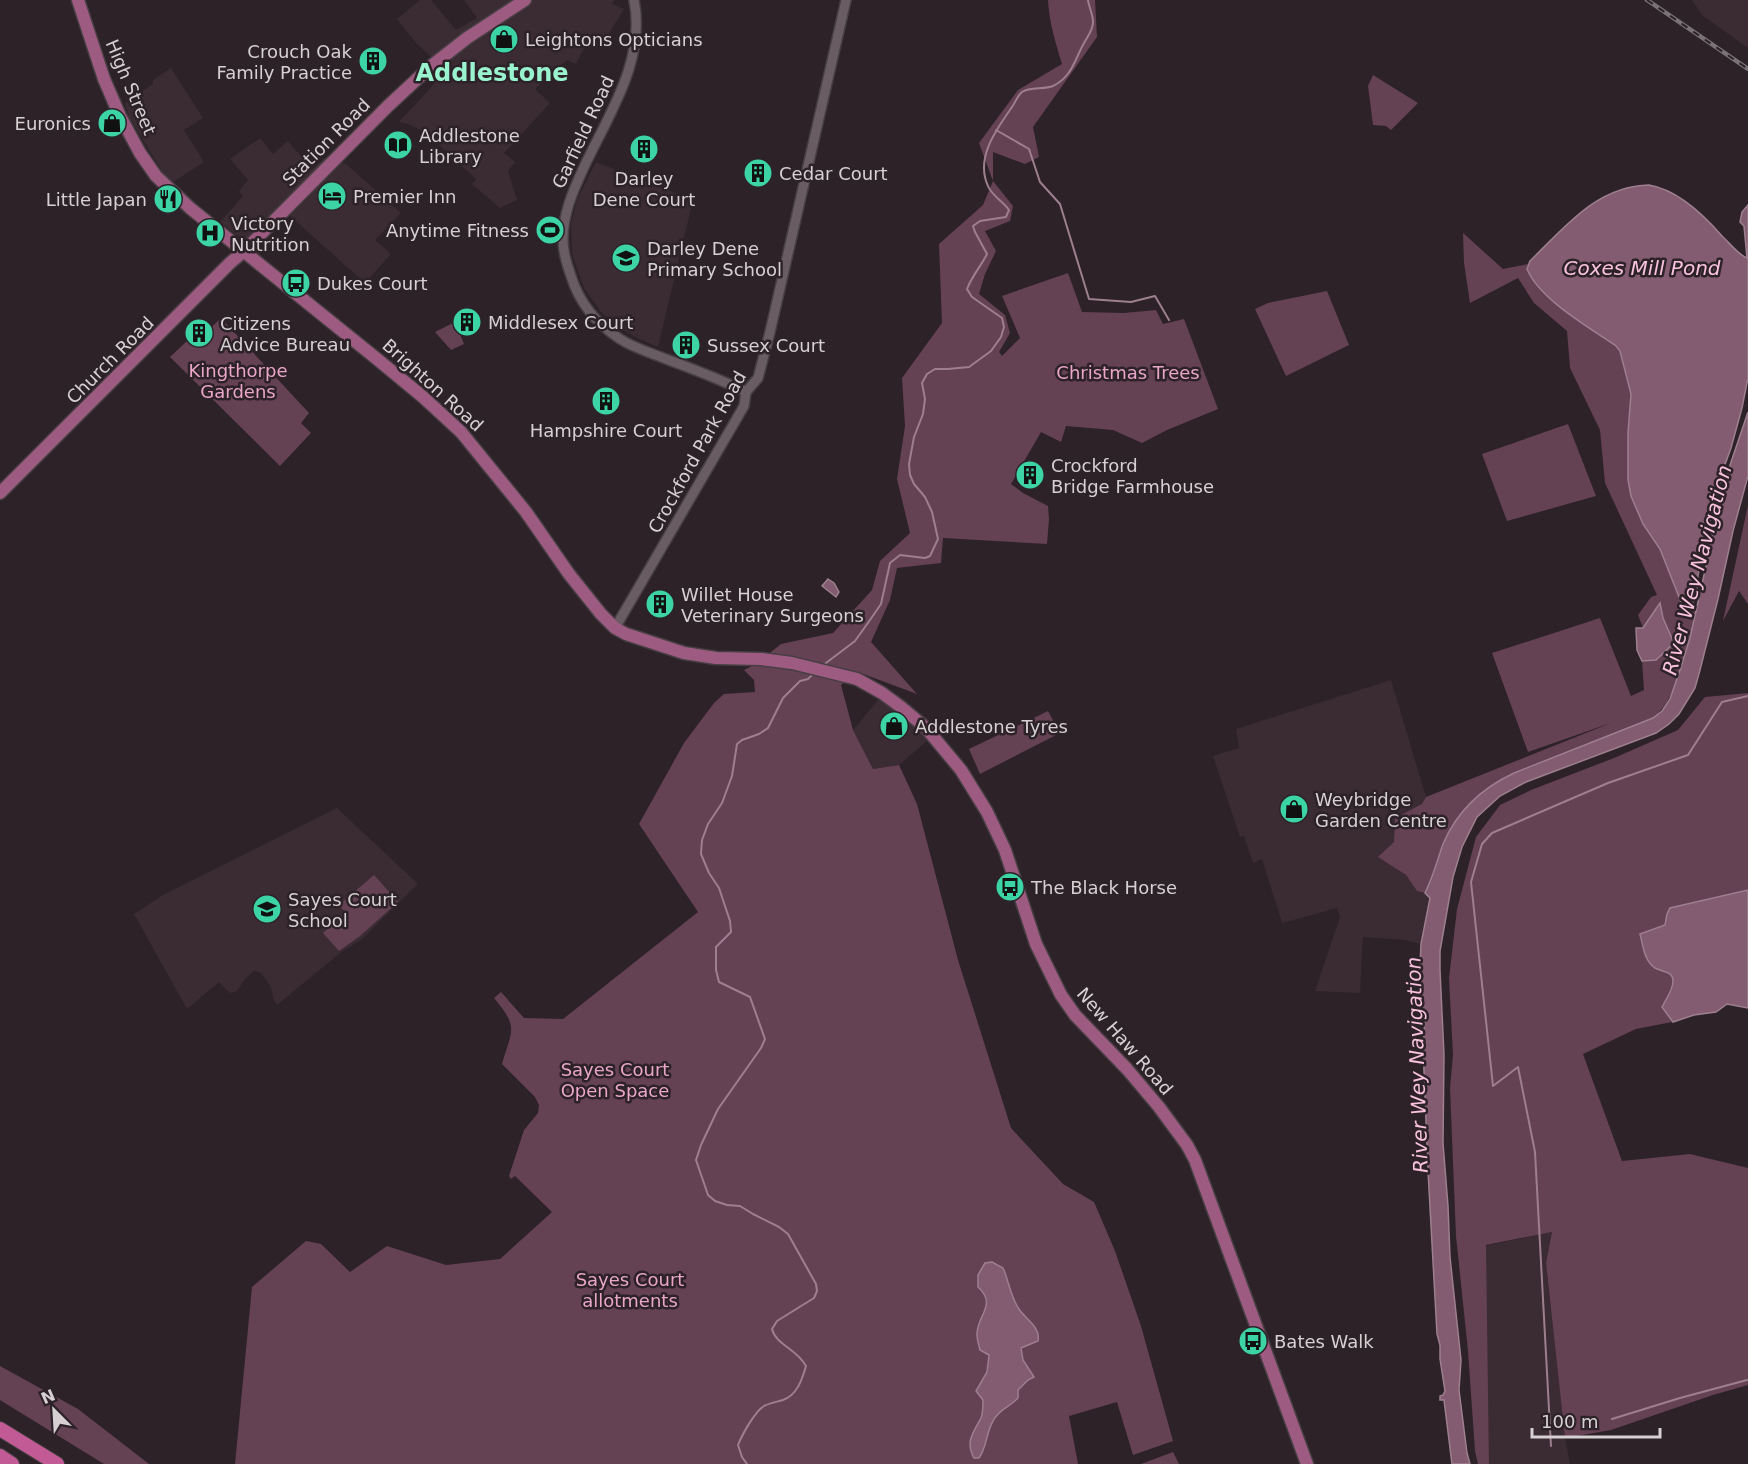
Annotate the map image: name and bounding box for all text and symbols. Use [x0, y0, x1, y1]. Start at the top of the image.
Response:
shop icon: Leightons Opticians [488, 23, 520, 55]
place label: Leightons Opticians [525, 29, 703, 50]
street label: High Street [101, 36, 161, 138]
place label: Crouch Oak Family Practice [216, 41, 353, 83]
building icon: Crouch Oak Family Practice [357, 45, 389, 77]
district label: Addlestone [415, 59, 569, 87]
street label: Garfield Road [548, 72, 618, 192]
street label: Station Road [278, 94, 374, 190]
shop icon: Euronics [96, 107, 128, 139]
place label: Euronics [15, 113, 91, 134]
place label: Addlestone Library [419, 125, 520, 167]
library icon: Addlestone Library [382, 129, 414, 161]
building icon: Darley Dene Court [628, 133, 660, 165]
building icon: Cedar Court [742, 157, 774, 189]
place label: Cedar Court [779, 163, 888, 184]
place label: Darley Dene Court [593, 168, 695, 210]
hotel icon: Premier Inn [316, 180, 348, 212]
restaurant icon: Little Japan [152, 183, 184, 215]
place label: Premier Inn [353, 186, 456, 207]
place label: Little Japan [46, 189, 147, 210]
place label: Victory Nutrition [231, 213, 310, 255]
sports icon: Anytime Fitness [534, 214, 566, 246]
hospital icon: Victory Nutrition [194, 217, 226, 249]
place label: Anytime Fitness [386, 220, 529, 241]
place label: Darley Dene Primary School [647, 238, 782, 280]
school or university icon: Darley Dene Primary School [610, 242, 642, 274]
water label: Coxes Mill Pond [1563, 256, 1721, 280]
bus stop icon: Dukes Court [280, 267, 312, 299]
place label: Dukes Court [317, 273, 428, 294]
building icon: Middlesex Court [451, 306, 483, 338]
street label: Church Road [62, 312, 158, 408]
place label: Middlesex Court [488, 312, 633, 333]
place label: Citizens Advice Bureau [220, 313, 350, 355]
building icon: Citizens Advice Bureau [183, 317, 215, 349]
building icon: Sussex Court [670, 329, 702, 361]
street label: Brighton Road [378, 334, 488, 436]
place label: Sussex Court [707, 335, 825, 356]
park label: Kingthorpe Gardens [188, 360, 288, 402]
park label: Christmas Trees [1056, 362, 1200, 383]
street label: Crockford Park Road [644, 367, 750, 537]
building icon: Hampshire Court [590, 385, 622, 417]
place label: Hampshire Court [530, 420, 682, 441]
place label: Crockford Bridge Farmhouse [1051, 455, 1214, 497]
building icon: Crockford Bridge Farmhouse [1014, 459, 1046, 491]
water label: River Wey Navigation [1657, 462, 1737, 678]
place label: Willet House Veterinary Surgeons [681, 584, 864, 626]
building icon: Willet House Veterinary Surgeons [644, 588, 676, 620]
shop icon: Addlestone Tyres [878, 710, 910, 742]
place label: Addlestone Tyres [915, 716, 1068, 737]
place label: Weybridge Garden Centre [1315, 789, 1447, 831]
shop icon: Weybridge Garden Centre [1278, 793, 1310, 825]
bus stop icon: The Black Horse [994, 871, 1026, 903]
place label: The Black Horse [1030, 877, 1177, 898]
place label: Sayes Court School [288, 889, 397, 931]
school or university icon: Sayes Court School [251, 893, 283, 925]
water label: River Wey Navigation [1401, 956, 1433, 1174]
street label: New Haw Road [1073, 983, 1177, 1099]
park label: Sayes Court Open Space [561, 1059, 669, 1101]
park label: Sayes Court allotments [576, 1269, 684, 1311]
bus stop icon: Bates Walk [1237, 1325, 1269, 1357]
place label: Bates Walk [1274, 1331, 1374, 1352]
north arrow [24, 1380, 84, 1440]
text: N [38, 1385, 58, 1408]
scale bar [1532, 1401, 1660, 1439]
text: 100 m [1541, 1411, 1599, 1432]

